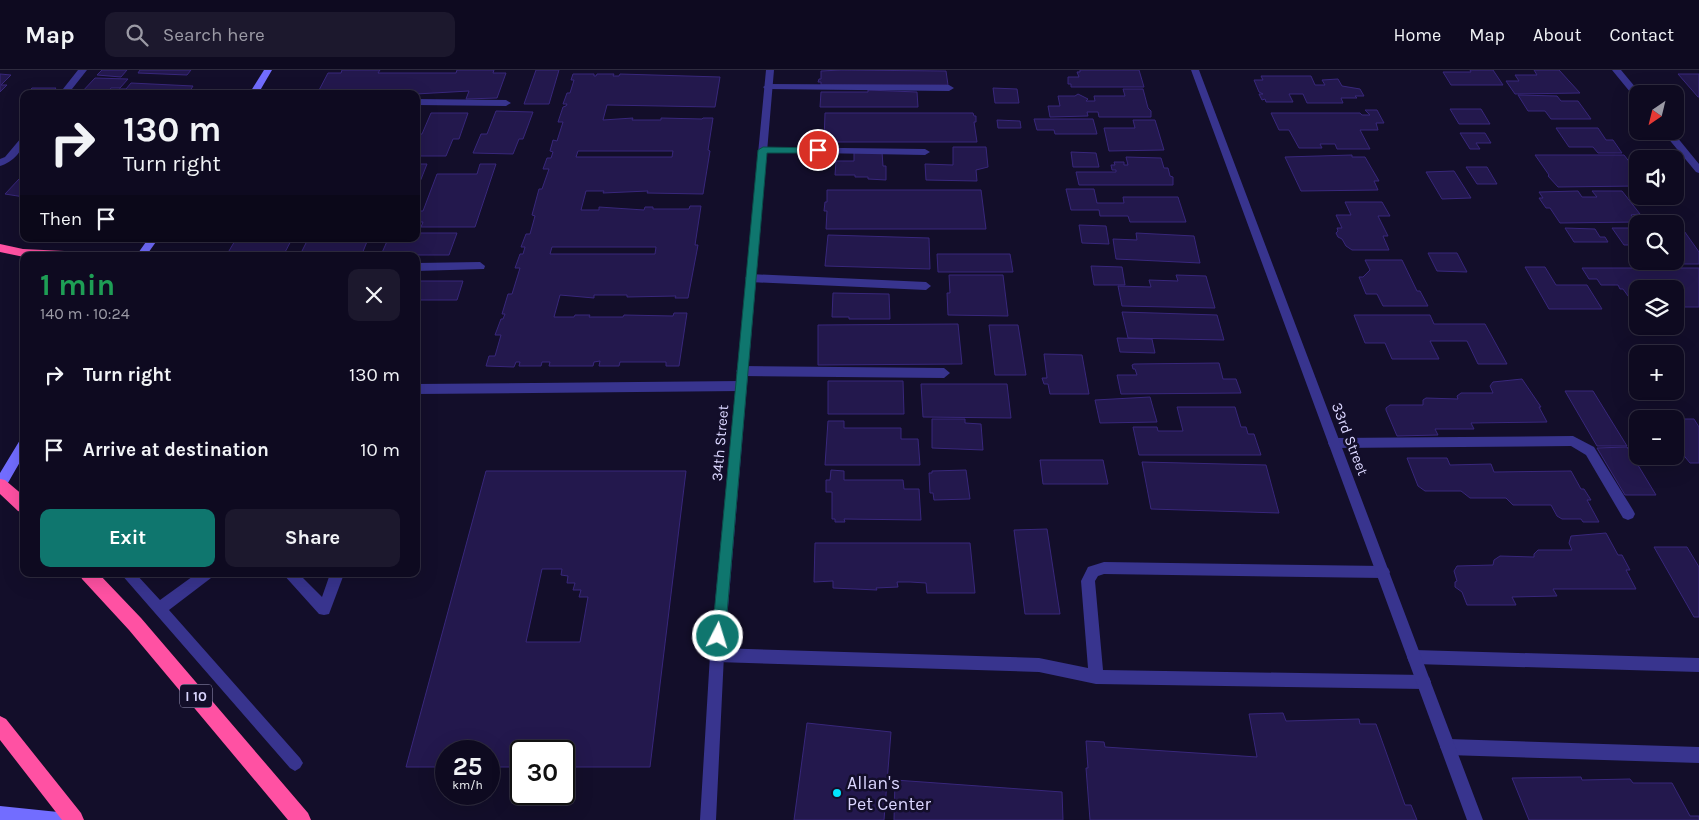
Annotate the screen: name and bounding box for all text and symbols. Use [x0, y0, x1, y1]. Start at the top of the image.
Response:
search box [105, 12, 455, 57]
text: Map [25, 21, 75, 49]
icon: search [123, 21, 151, 49]
text: Search here [163, 24, 265, 46]
text: Home [1393, 24, 1441, 46]
text: Map [1469, 24, 1505, 46]
text: About [1533, 24, 1582, 46]
text: Contact [1610, 24, 1674, 46]
north arrow [1629, 85, 1684, 140]
map controls [1629, 85, 1684, 465]
text: 130 m [123, 109, 221, 150]
icon: right [40, 110, 105, 175]
pin [797, 129, 839, 171]
icon: arrive [804, 136, 832, 164]
button: sound [1629, 150, 1684, 205]
text: Turn right [123, 151, 221, 177]
icon: arrive [92, 205, 120, 233]
text: Then [40, 208, 82, 230]
button: search [1629, 215, 1684, 270]
text: 1 min [40, 267, 115, 303]
button: close [348, 269, 400, 321]
button: layers [1629, 280, 1684, 335]
text: 140 m · 10:24 [40, 304, 130, 323]
button: + [1629, 345, 1684, 400]
icon: right [40, 361, 68, 389]
text: Turn right [83, 364, 172, 386]
text: 130 m [349, 364, 400, 386]
street label: 33rd Street [1328, 400, 1372, 478]
street label: 34th Street [708, 404, 732, 482]
button: − [1629, 410, 1684, 465]
icon: arrive [40, 436, 68, 464]
text: Arrive at destination [83, 439, 269, 461]
text: 10 m [360, 439, 400, 461]
button: Exit [40, 509, 215, 567]
button: Share [225, 509, 400, 567]
position arrow [691, 609, 743, 661]
road number: I 10 [180, 684, 212, 708]
speed limit sign: 30 [510, 740, 575, 805]
text: 25 [453, 752, 482, 781]
place label: Allan's Pet Center [847, 772, 931, 815]
text: km/h [452, 778, 483, 792]
marker: Allan's Pet Center [831, 787, 843, 799]

